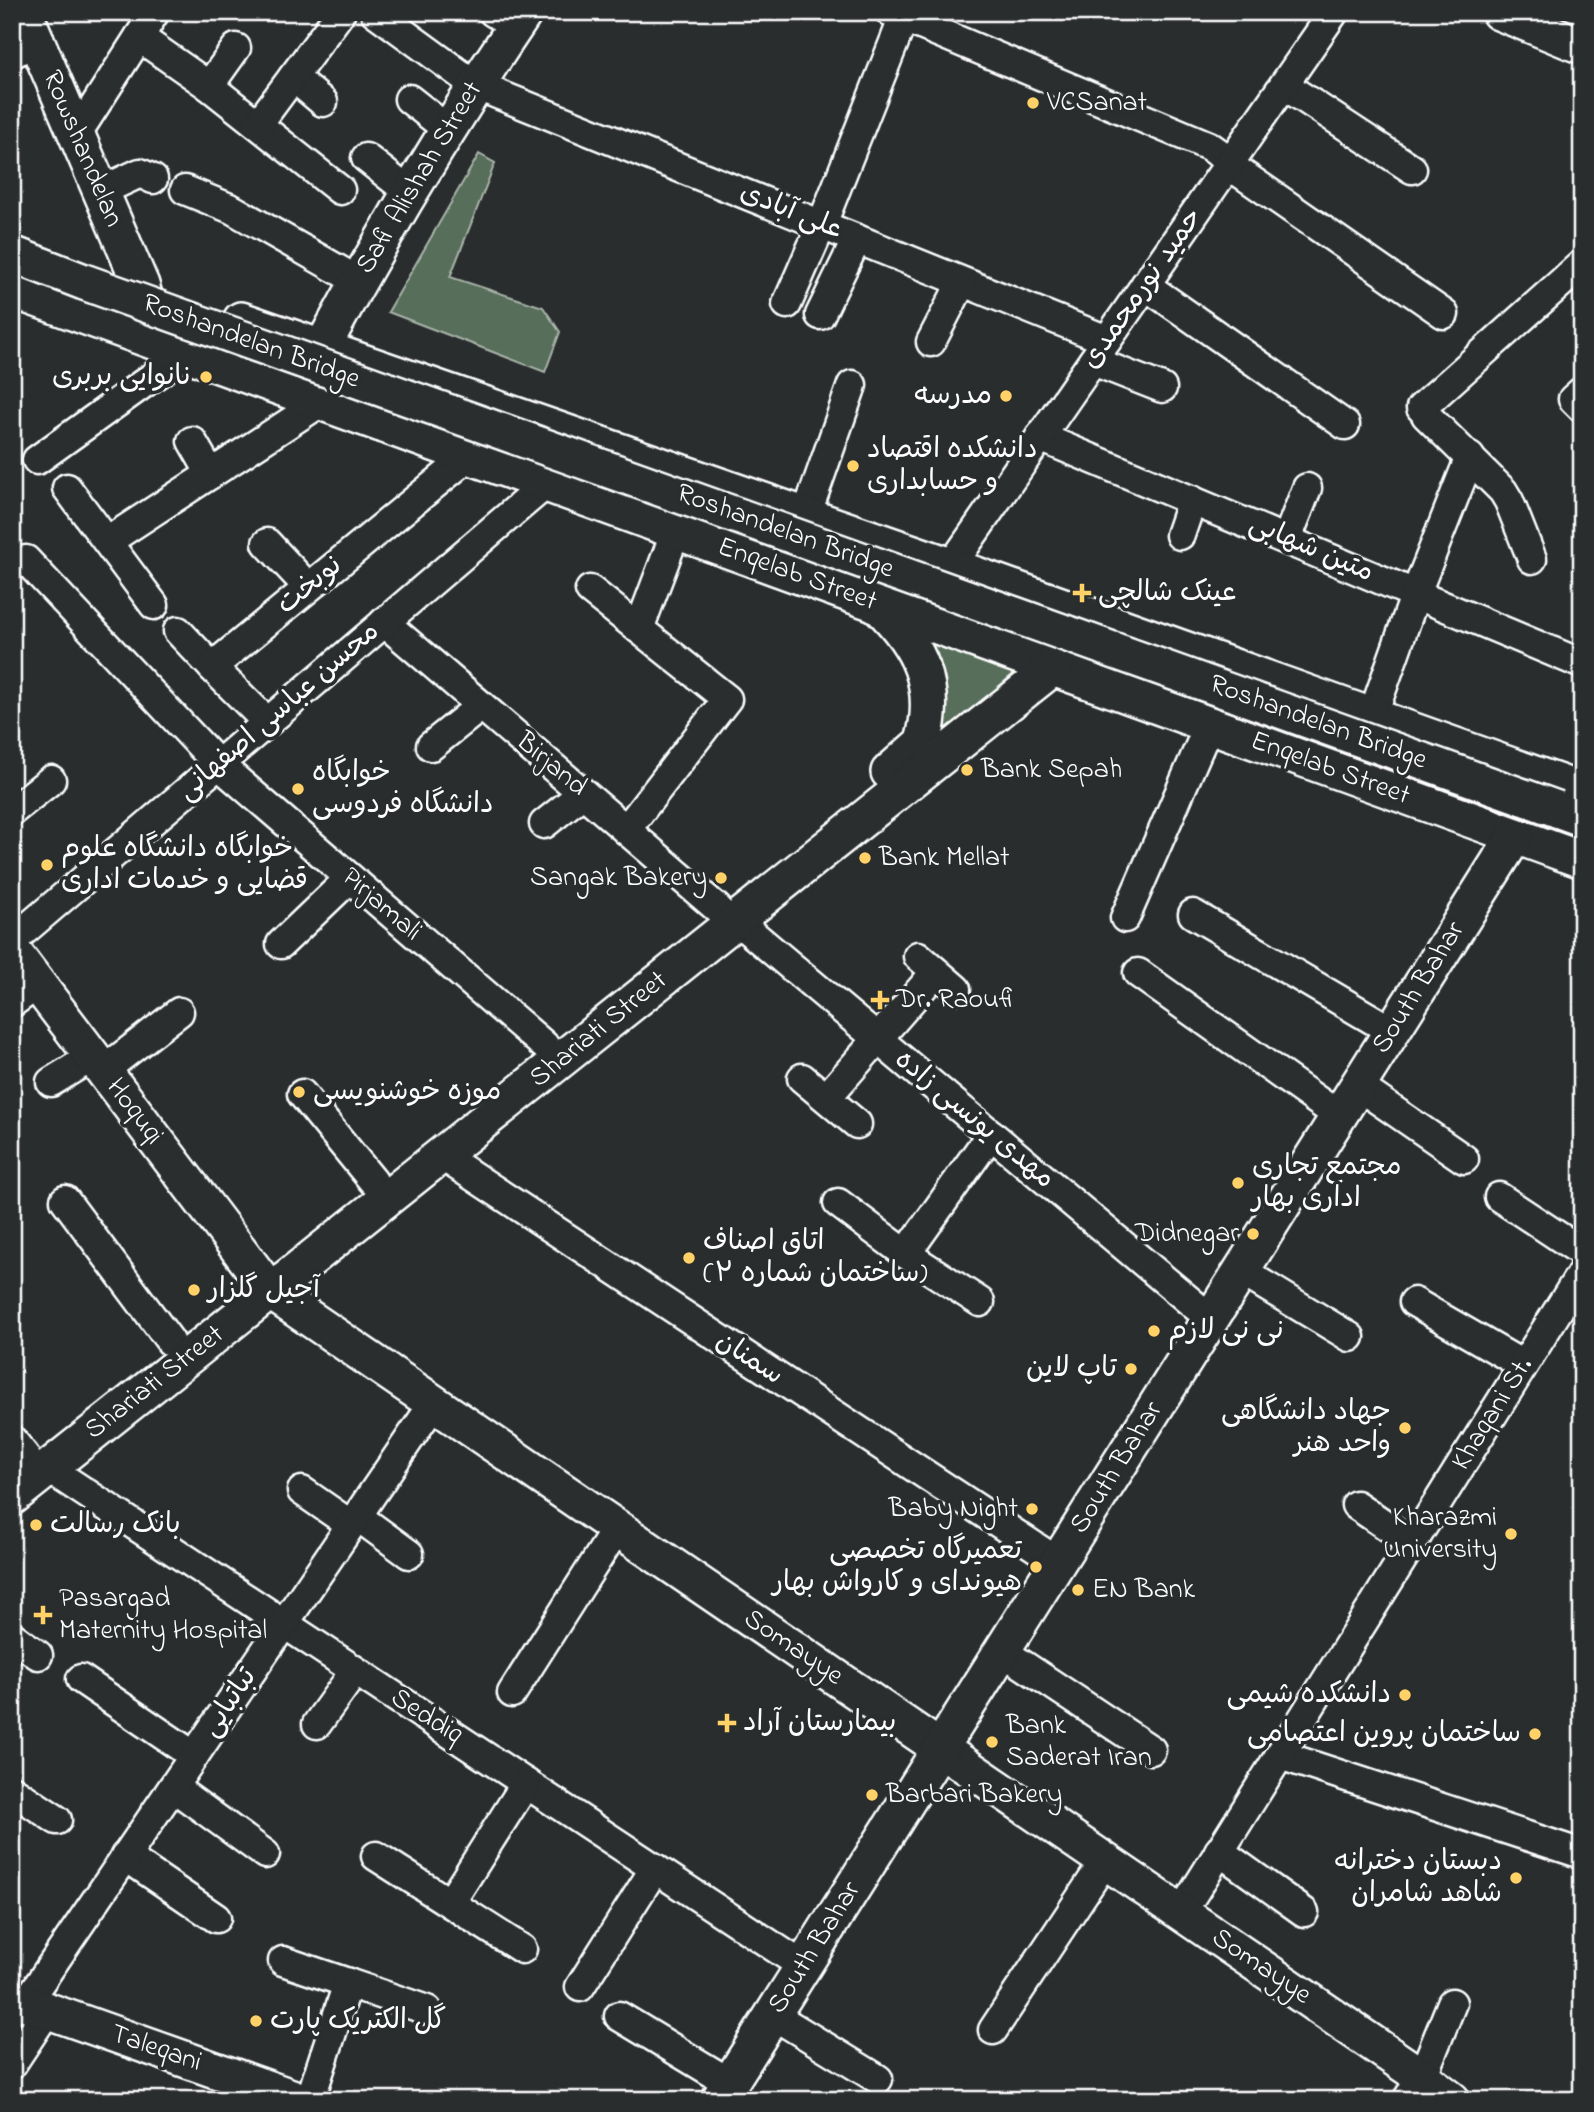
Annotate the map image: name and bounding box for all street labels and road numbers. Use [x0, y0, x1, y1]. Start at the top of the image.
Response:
street label: Rowshandelan [31, 64, 133, 234]
street label: Safi Alishah Street [346, 74, 494, 282]
street label: علی آبادی [733, 173, 849, 251]
street label: حمید نورمحمدی [1072, 200, 1214, 378]
street label: Roshandelan Bridge [136, 284, 366, 401]
street label: Roshandelan Bridge [670, 474, 900, 591]
street label: متین شهابی [1242, 504, 1380, 594]
street label: Enqelab Street [711, 527, 883, 623]
street label: نوبخت [268, 547, 352, 625]
street label: محسن عباسی اصفهانی [169, 612, 389, 812]
street label: Roshandelan Bridge [1203, 665, 1433, 782]
street label: Enqelab Street [1244, 721, 1416, 817]
street label: Birjand [505, 722, 596, 807]
street label: Pirjamali [331, 858, 431, 952]
street label: South Bahar [1362, 914, 1476, 1062]
street label: Shariati Street [521, 961, 677, 1099]
street label: مهدی یونسی زاده [885, 1040, 1063, 1200]
street label: Hoquqi [95, 1070, 173, 1154]
street label: Shariati Street [76, 1315, 234, 1451]
street label: سمنان [707, 1322, 791, 1396]
street label: Khaqani St. [1442, 1349, 1544, 1479]
street label: South Bahar [1060, 1394, 1174, 1542]
street label: Somayye [735, 1599, 852, 1697]
street label: تباتبایی [192, 1659, 269, 1746]
street label: Seddiq [382, 1678, 470, 1756]
street label: South Bahar [758, 1874, 872, 2022]
street label: Somayye [1203, 1918, 1320, 2016]
street label: Taleqani [105, 2014, 207, 2084]

